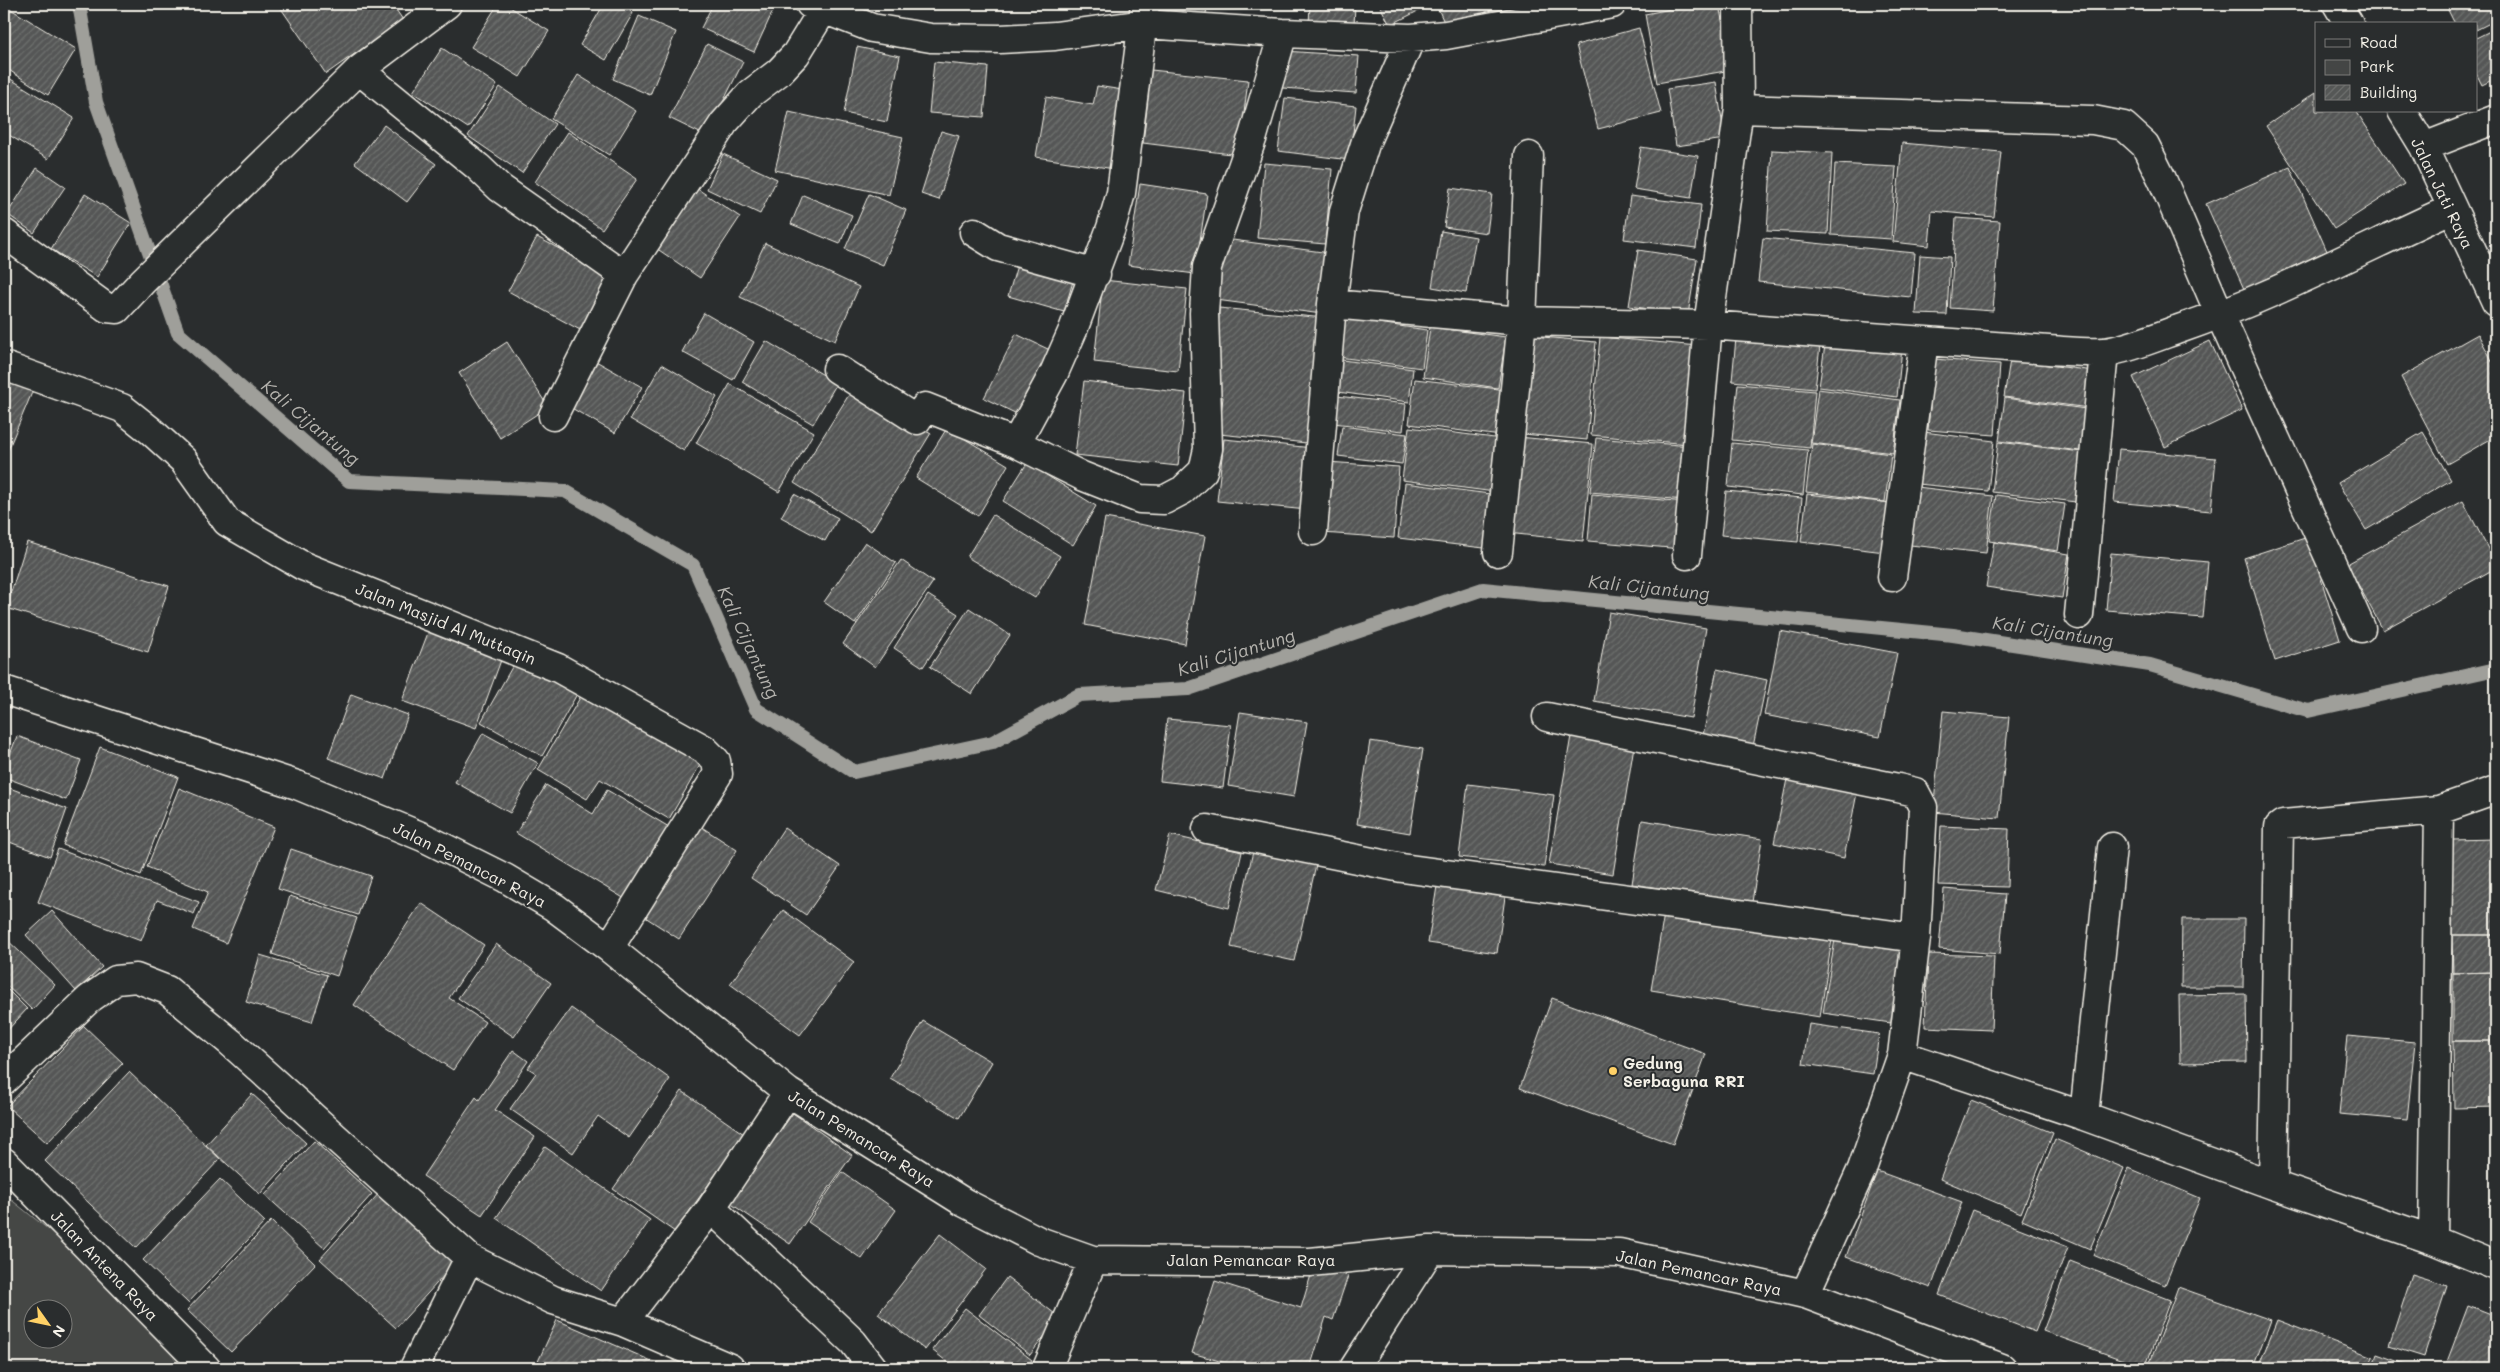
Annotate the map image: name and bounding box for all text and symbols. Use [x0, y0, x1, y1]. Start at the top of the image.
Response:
legend [2315, 22, 2478, 112]
text: Road [2360, 32, 2397, 52]
text: Park [2360, 56, 2394, 76]
text: Building [2360, 82, 2417, 102]
street label: Jalan Jati Raya [2407, 134, 2479, 252]
water label: Kali Cijantung [257, 374, 365, 470]
water label: Kali Cijantung [1587, 569, 1711, 605]
street label: Jalan Masjid Al Muttaqin [353, 577, 539, 669]
water label: Kali Cijantung [712, 582, 786, 702]
water label: Kali Cijantung [1991, 610, 2115, 652]
water label: Kali Cijantung [1174, 623, 1298, 681]
street label: Jalan Pemancar Raya [390, 816, 550, 912]
place label: Gedung Serbaguna RRI [1623, 1052, 1745, 1091]
marker: Gedung Serbaguna RRI [1607, 1065, 1619, 1077]
street label: Jalan Pemancar Raya [785, 1084, 939, 1192]
street label: Jalan Antena Raya [47, 1205, 163, 1325]
street label: Jalan Pemancar Raya [1614, 1244, 1784, 1300]
street label: Jalan Pemancar Raya [1166, 1249, 1336, 1270]
north arrow [22, 1300, 72, 1350]
text: N [48, 1322, 70, 1341]

